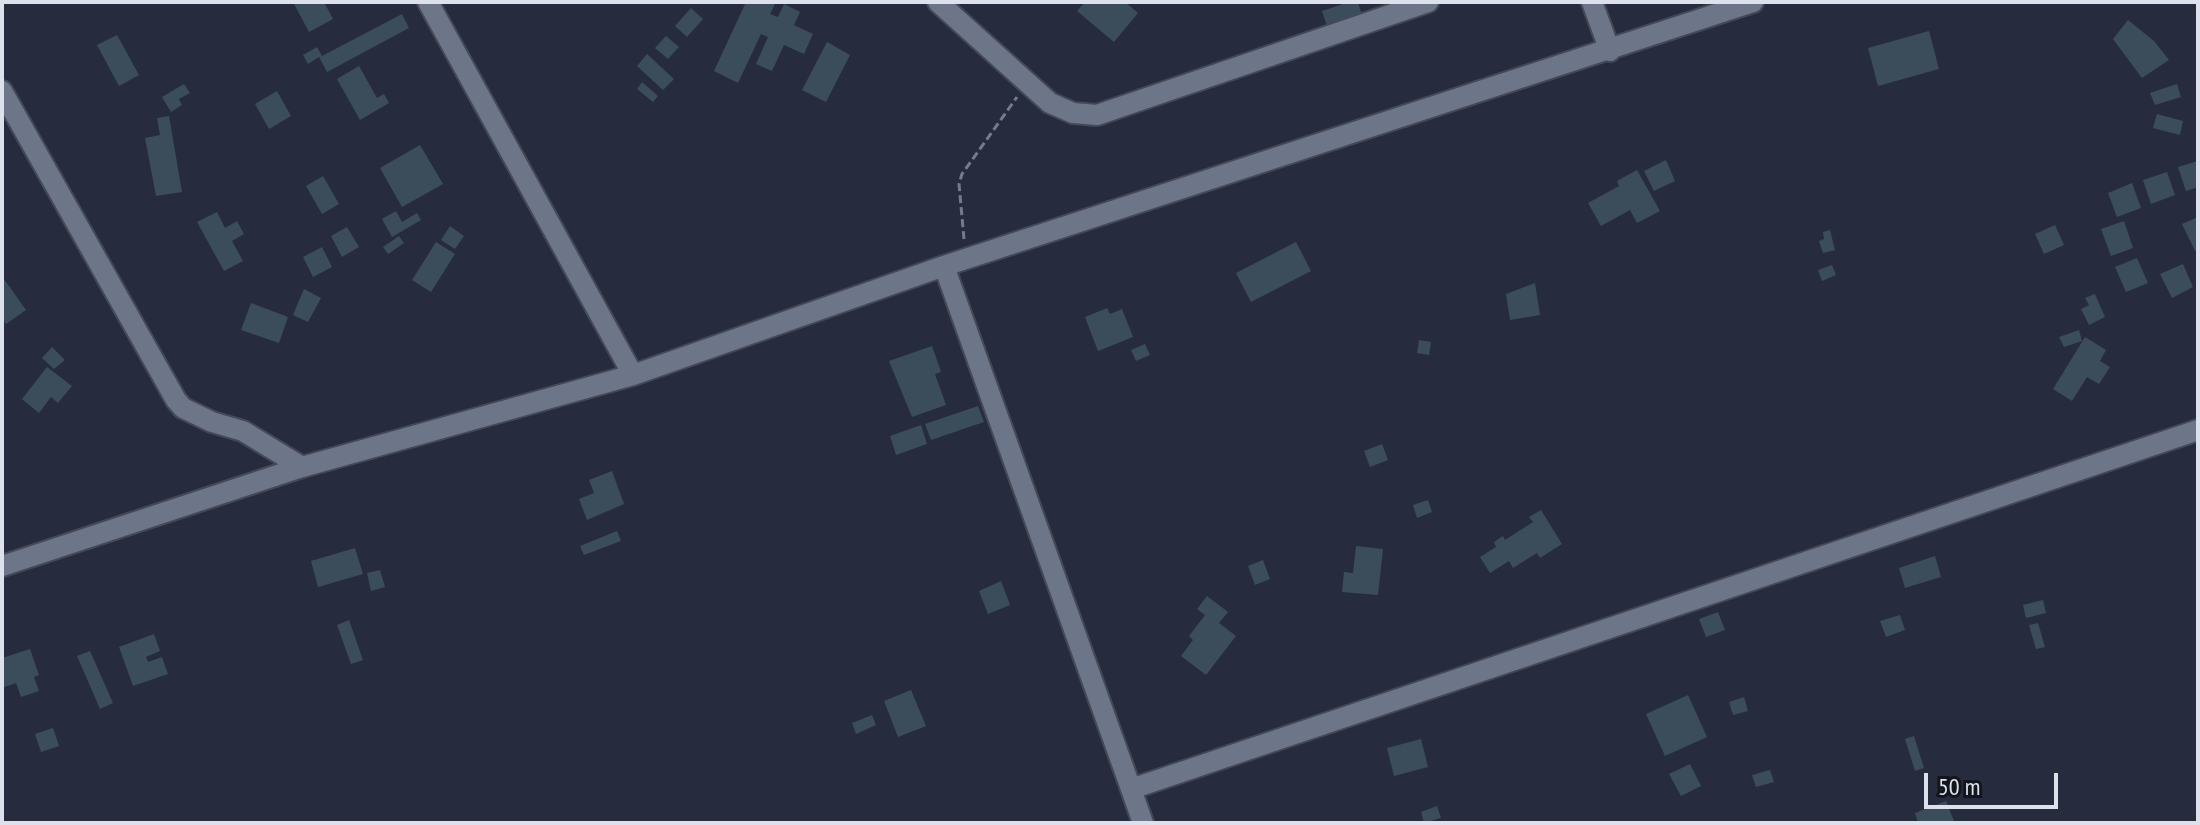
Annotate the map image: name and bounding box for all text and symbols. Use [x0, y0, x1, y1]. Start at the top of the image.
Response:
scale bar [1928, 757, 2062, 807]
text: 50 m [1938, 771, 1980, 802]

